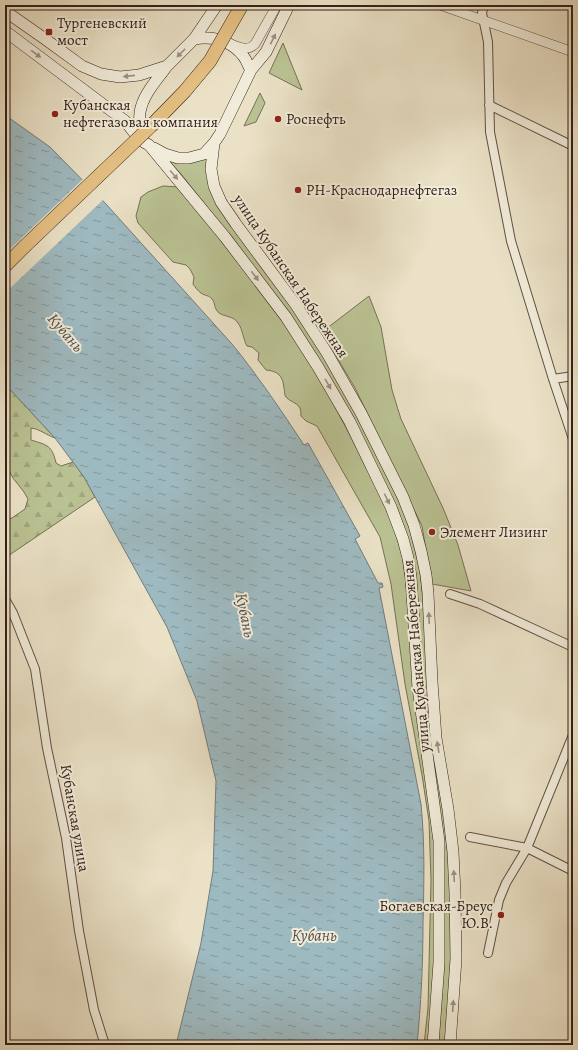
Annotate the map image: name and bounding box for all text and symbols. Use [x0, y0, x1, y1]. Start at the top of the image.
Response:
place label: Тургеневский мост [57, 13, 147, 50]
marker: Тургеневский мост [44, 27, 54, 37]
one-way arrow [269, 33, 276, 45]
one-way arrow [176, 48, 186, 58]
one-way arrow [31, 50, 41, 58]
one-way arrow [123, 72, 136, 79]
place label: Кубанская нефтегазовая компания [63, 95, 218, 132]
marker: Кубанская нефтегазовая компания [50, 109, 60, 119]
place label: Роснефть [286, 109, 346, 129]
marker: Роснефть [273, 114, 283, 124]
one-way arrow [169, 169, 178, 180]
place label: РН-Краснодарнефтегаз [306, 180, 457, 200]
marker: РН-Краснодарнефтегаз [293, 185, 303, 195]
street label: улица Кубанская Набережная [228, 190, 353, 362]
one-way arrow [251, 271, 259, 281]
water label: Кубань [42, 308, 89, 357]
one-way arrow [324, 378, 331, 390]
one-way arrow [384, 493, 390, 505]
place label: Элемент Лизинг [440, 522, 548, 542]
marker: Элемент Лизинг [427, 527, 437, 537]
street label: улица Кубанская Набережная [398, 559, 434, 754]
water label: Кубань [230, 591, 260, 640]
one-way arrow [426, 612, 433, 624]
one-way arrow [435, 741, 441, 753]
street label: Кубанская улица [56, 763, 94, 873]
one-way arrow [451, 870, 458, 882]
place label: Богаевская-Бреус Ю.В. [379, 896, 493, 933]
marker: Богаевская-Бреус Ю.В. [496, 910, 506, 920]
water label: Кубань [291, 925, 337, 947]
one-way arrow [449, 1000, 456, 1012]

